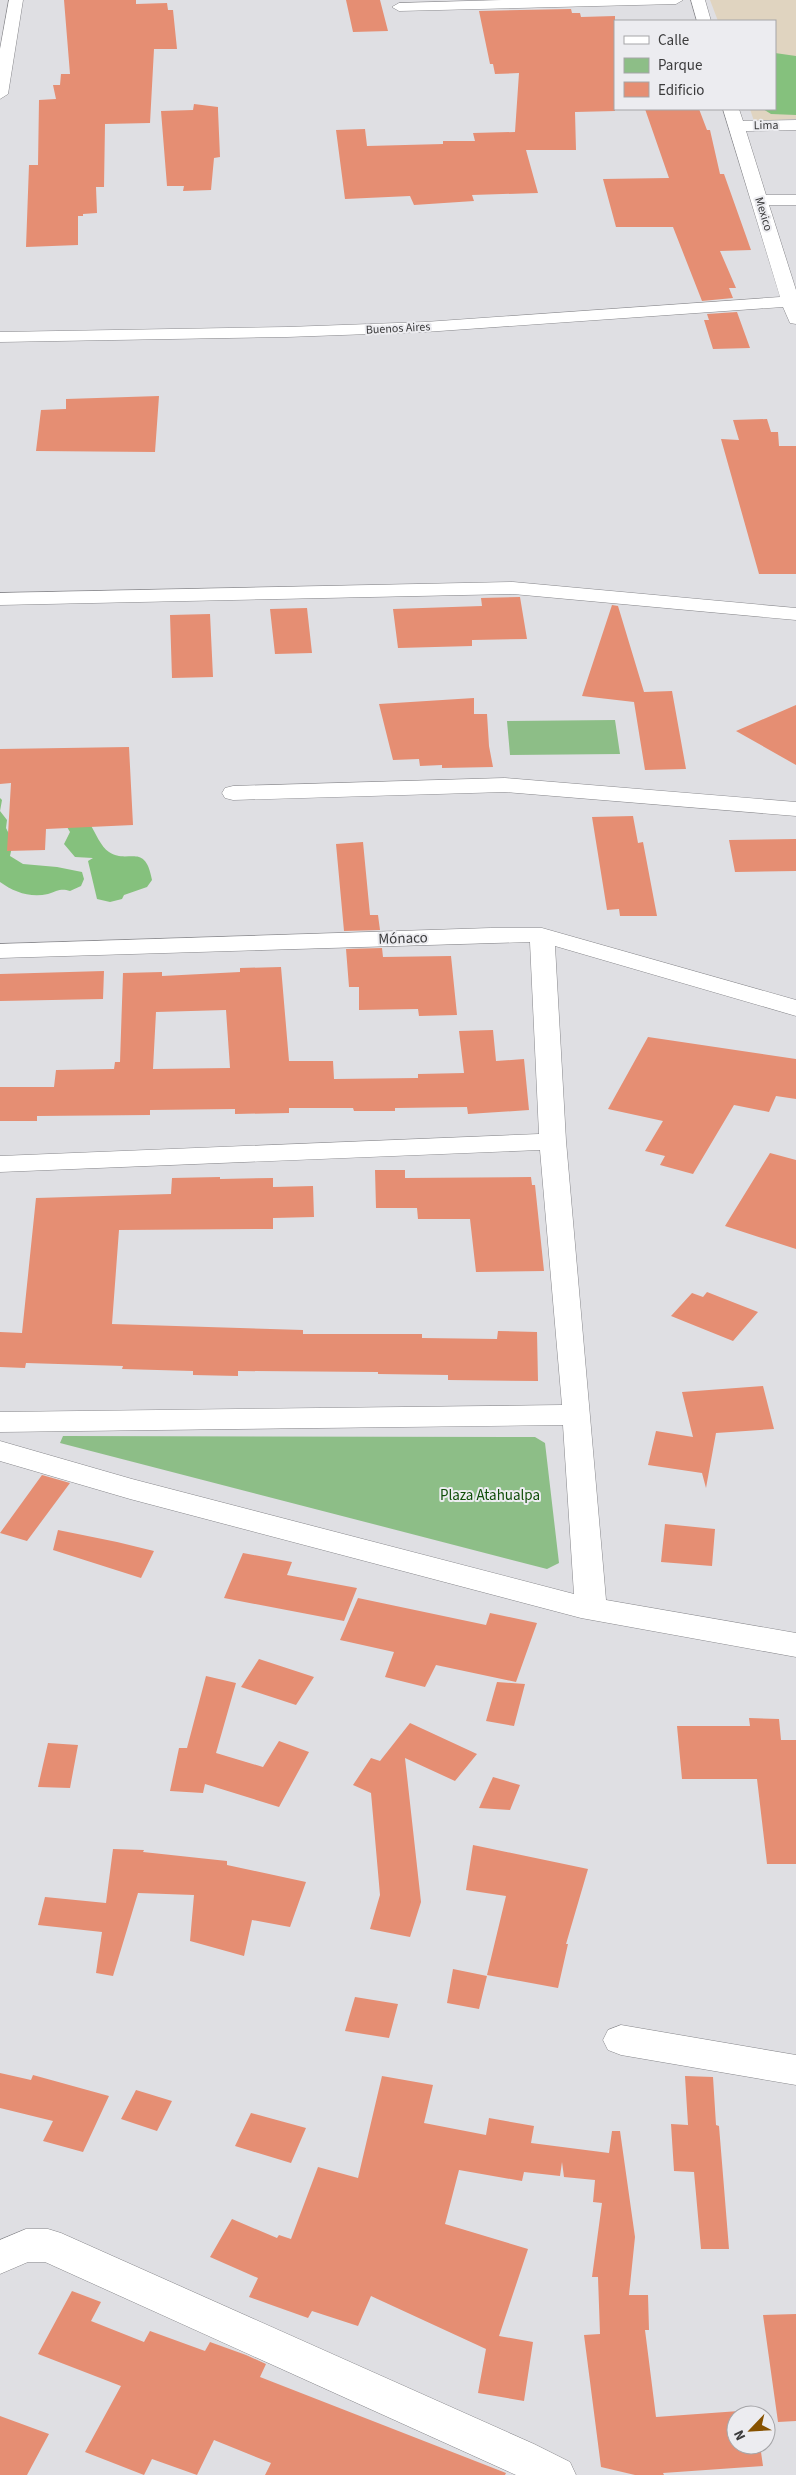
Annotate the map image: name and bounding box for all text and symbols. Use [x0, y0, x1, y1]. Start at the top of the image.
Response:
legend [614, 20, 776, 110]
text: Calle [658, 30, 689, 51]
text: Parque [658, 55, 702, 76]
text: Edificio [658, 80, 705, 101]
street label: Lima [753, 117, 779, 134]
street label: Mexico [750, 195, 777, 233]
street label: Buenos Aires [365, 318, 431, 339]
street label: Mónaco [378, 927, 428, 950]
park label: Plaza Atahualpa [440, 1485, 540, 1506]
north arrow [726, 2405, 776, 2455]
text: N [729, 2427, 751, 2444]

